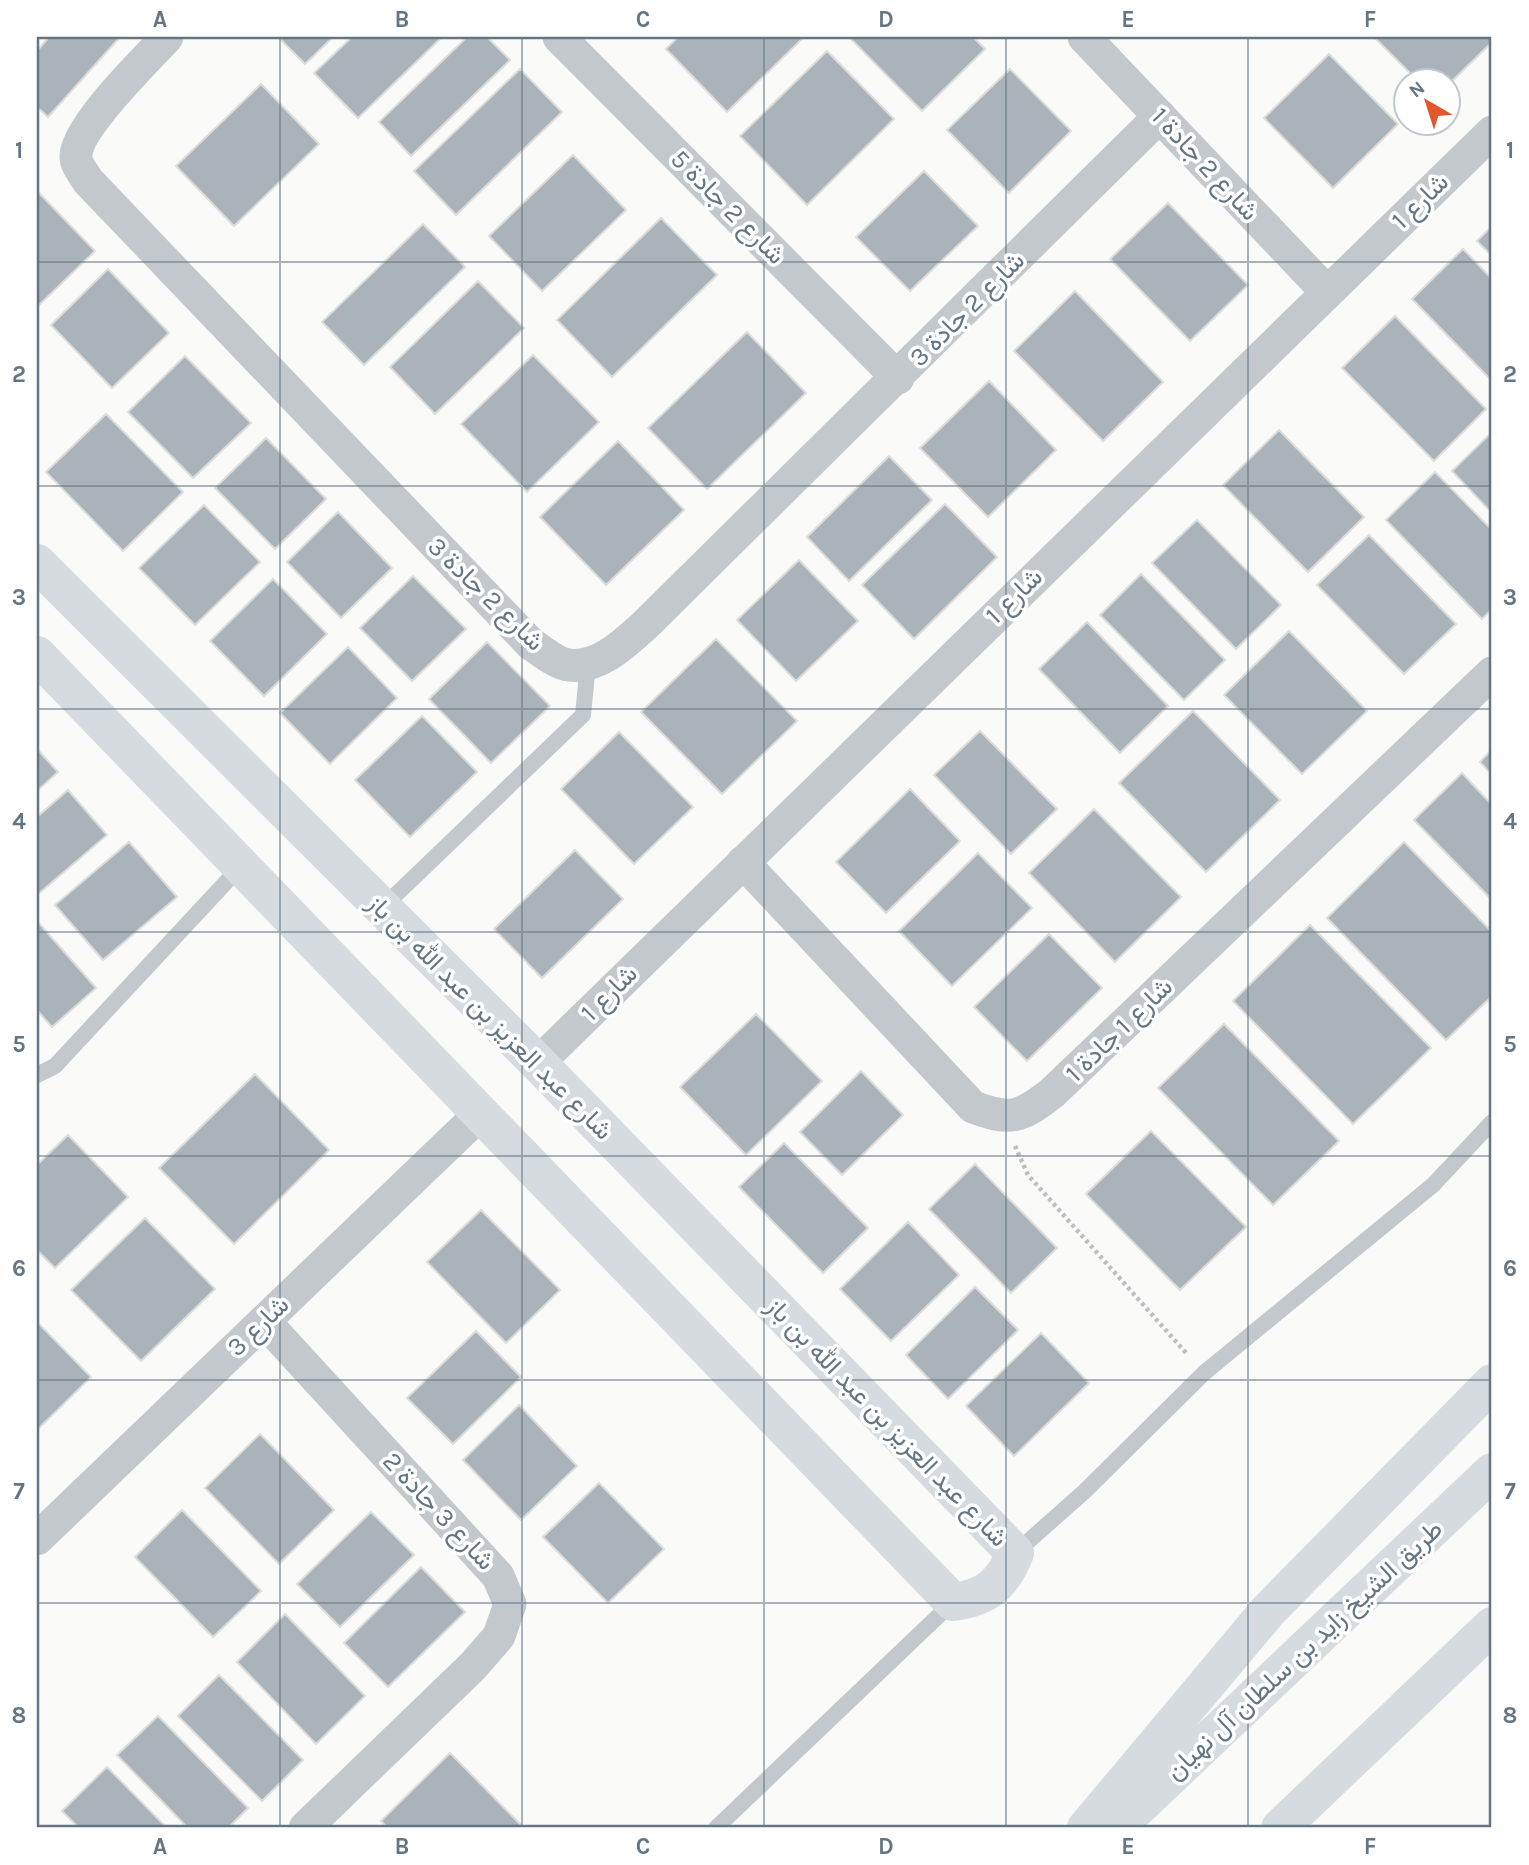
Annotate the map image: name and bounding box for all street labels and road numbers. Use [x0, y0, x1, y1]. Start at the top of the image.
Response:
street label: شارع 2 جادة 1 [1143, 101, 1265, 228]
street label: شارع 2 جادة 5 [663, 143, 792, 272]
street label: شارع 1 [1385, 167, 1456, 237]
street label: شارع 2 جادة 3 [903, 245, 1032, 374]
street label: شارع 2 جادة 3 [420, 531, 551, 659]
street label: شارع 1 [979, 562, 1050, 632]
street label: شارع عبد العزيز بن عبد الله بن باز [359, 887, 619, 1148]
street label: شارع 1 [574, 958, 645, 1029]
street label: شارع 1 جادة 1 [1059, 971, 1180, 1090]
street label: شارع 3 [221, 1289, 297, 1364]
street label: شارع عبد العزيز بن عبد الله بن باز [757, 1290, 1014, 1555]
street label: شارع 3 جادة 2 [375, 1446, 502, 1578]
street label: طريق الشيخ زايد بن سلطان آل نهيان [1159, 1513, 1450, 1788]

